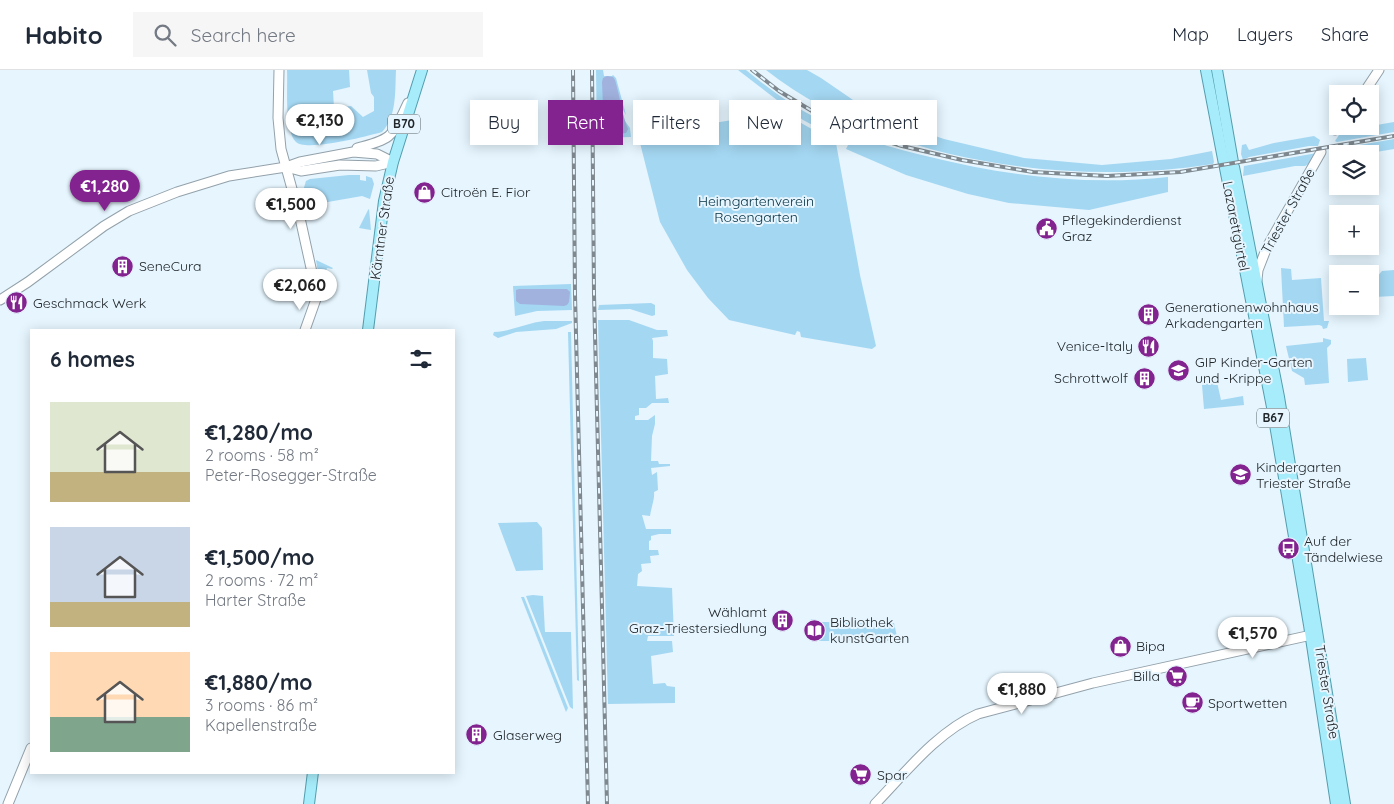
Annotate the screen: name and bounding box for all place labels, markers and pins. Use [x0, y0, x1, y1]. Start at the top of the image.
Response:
pin: €2,130 [279, 104, 361, 146]
pin: €1,280 [64, 170, 146, 212]
shop icon: Citroën E. Fior [413, 180, 437, 204]
place label: Citroën E. Fior [441, 183, 531, 201]
pin: €1,500 [250, 188, 332, 230]
place label: Pflegekinderdienst Graz [1062, 211, 1182, 245]
public building icon: Pflegekinderdienst Graz [1034, 216, 1058, 240]
building icon: SeneCura [111, 254, 135, 278]
place label: SeneCura [139, 257, 202, 275]
pin: €2,060 [259, 268, 341, 311]
restaurant icon: Geschmack Werk [5, 291, 29, 315]
place label: Geschmack Werk [33, 294, 146, 312]
place label: Generationenwohnhaus Arkadengarten [1165, 298, 1319, 332]
building icon: Generationenwohnhaus Arkadengarten [1137, 303, 1161, 327]
restaurant icon: Venice-Italy [1137, 334, 1161, 358]
place label: Venice-Italy [1057, 337, 1133, 355]
place label: GIP Kinder-Garten und -Krippe [1195, 353, 1313, 387]
school or university icon: GIP Kinder-Garten und -Krippe [1167, 358, 1191, 382]
building icon: Schrottwolf [1132, 366, 1156, 390]
place label: Schrottwolf [1054, 369, 1128, 387]
place label: Kindergarten Triester Straße [1256, 458, 1351, 492]
school or university icon: Kindergarten Triester Straße [1228, 463, 1252, 487]
place label: Auf der Tändelwiese [1304, 532, 1383, 566]
bus stop icon: Auf der Tändelwiese [1276, 537, 1300, 561]
place label: Wählamt Graz-Triestersiedlung [629, 603, 767, 637]
building icon: Wählamt Graz-Triestersiedlung [771, 608, 795, 632]
place label: Bibliothek kunstGarten [830, 613, 909, 647]
pin: €1,570 [1212, 616, 1294, 659]
library icon: Bibliothek kunstGarten [802, 618, 826, 642]
shop icon: Bipa [1108, 634, 1132, 658]
place label: Bipa [1136, 637, 1165, 655]
supermarket icon: Billa [1164, 664, 1188, 688]
place label: Billa [1133, 667, 1160, 685]
pin: €1,880 [981, 672, 1063, 715]
cafe icon: Sportwetten [1180, 691, 1204, 715]
place label: Sportwetten [1208, 694, 1287, 712]
building icon: Glaserweg [465, 723, 489, 747]
place label: Glaserweg [493, 726, 562, 744]
supermarket icon: Spar [849, 763, 873, 787]
place label: Spar [877, 766, 908, 784]

